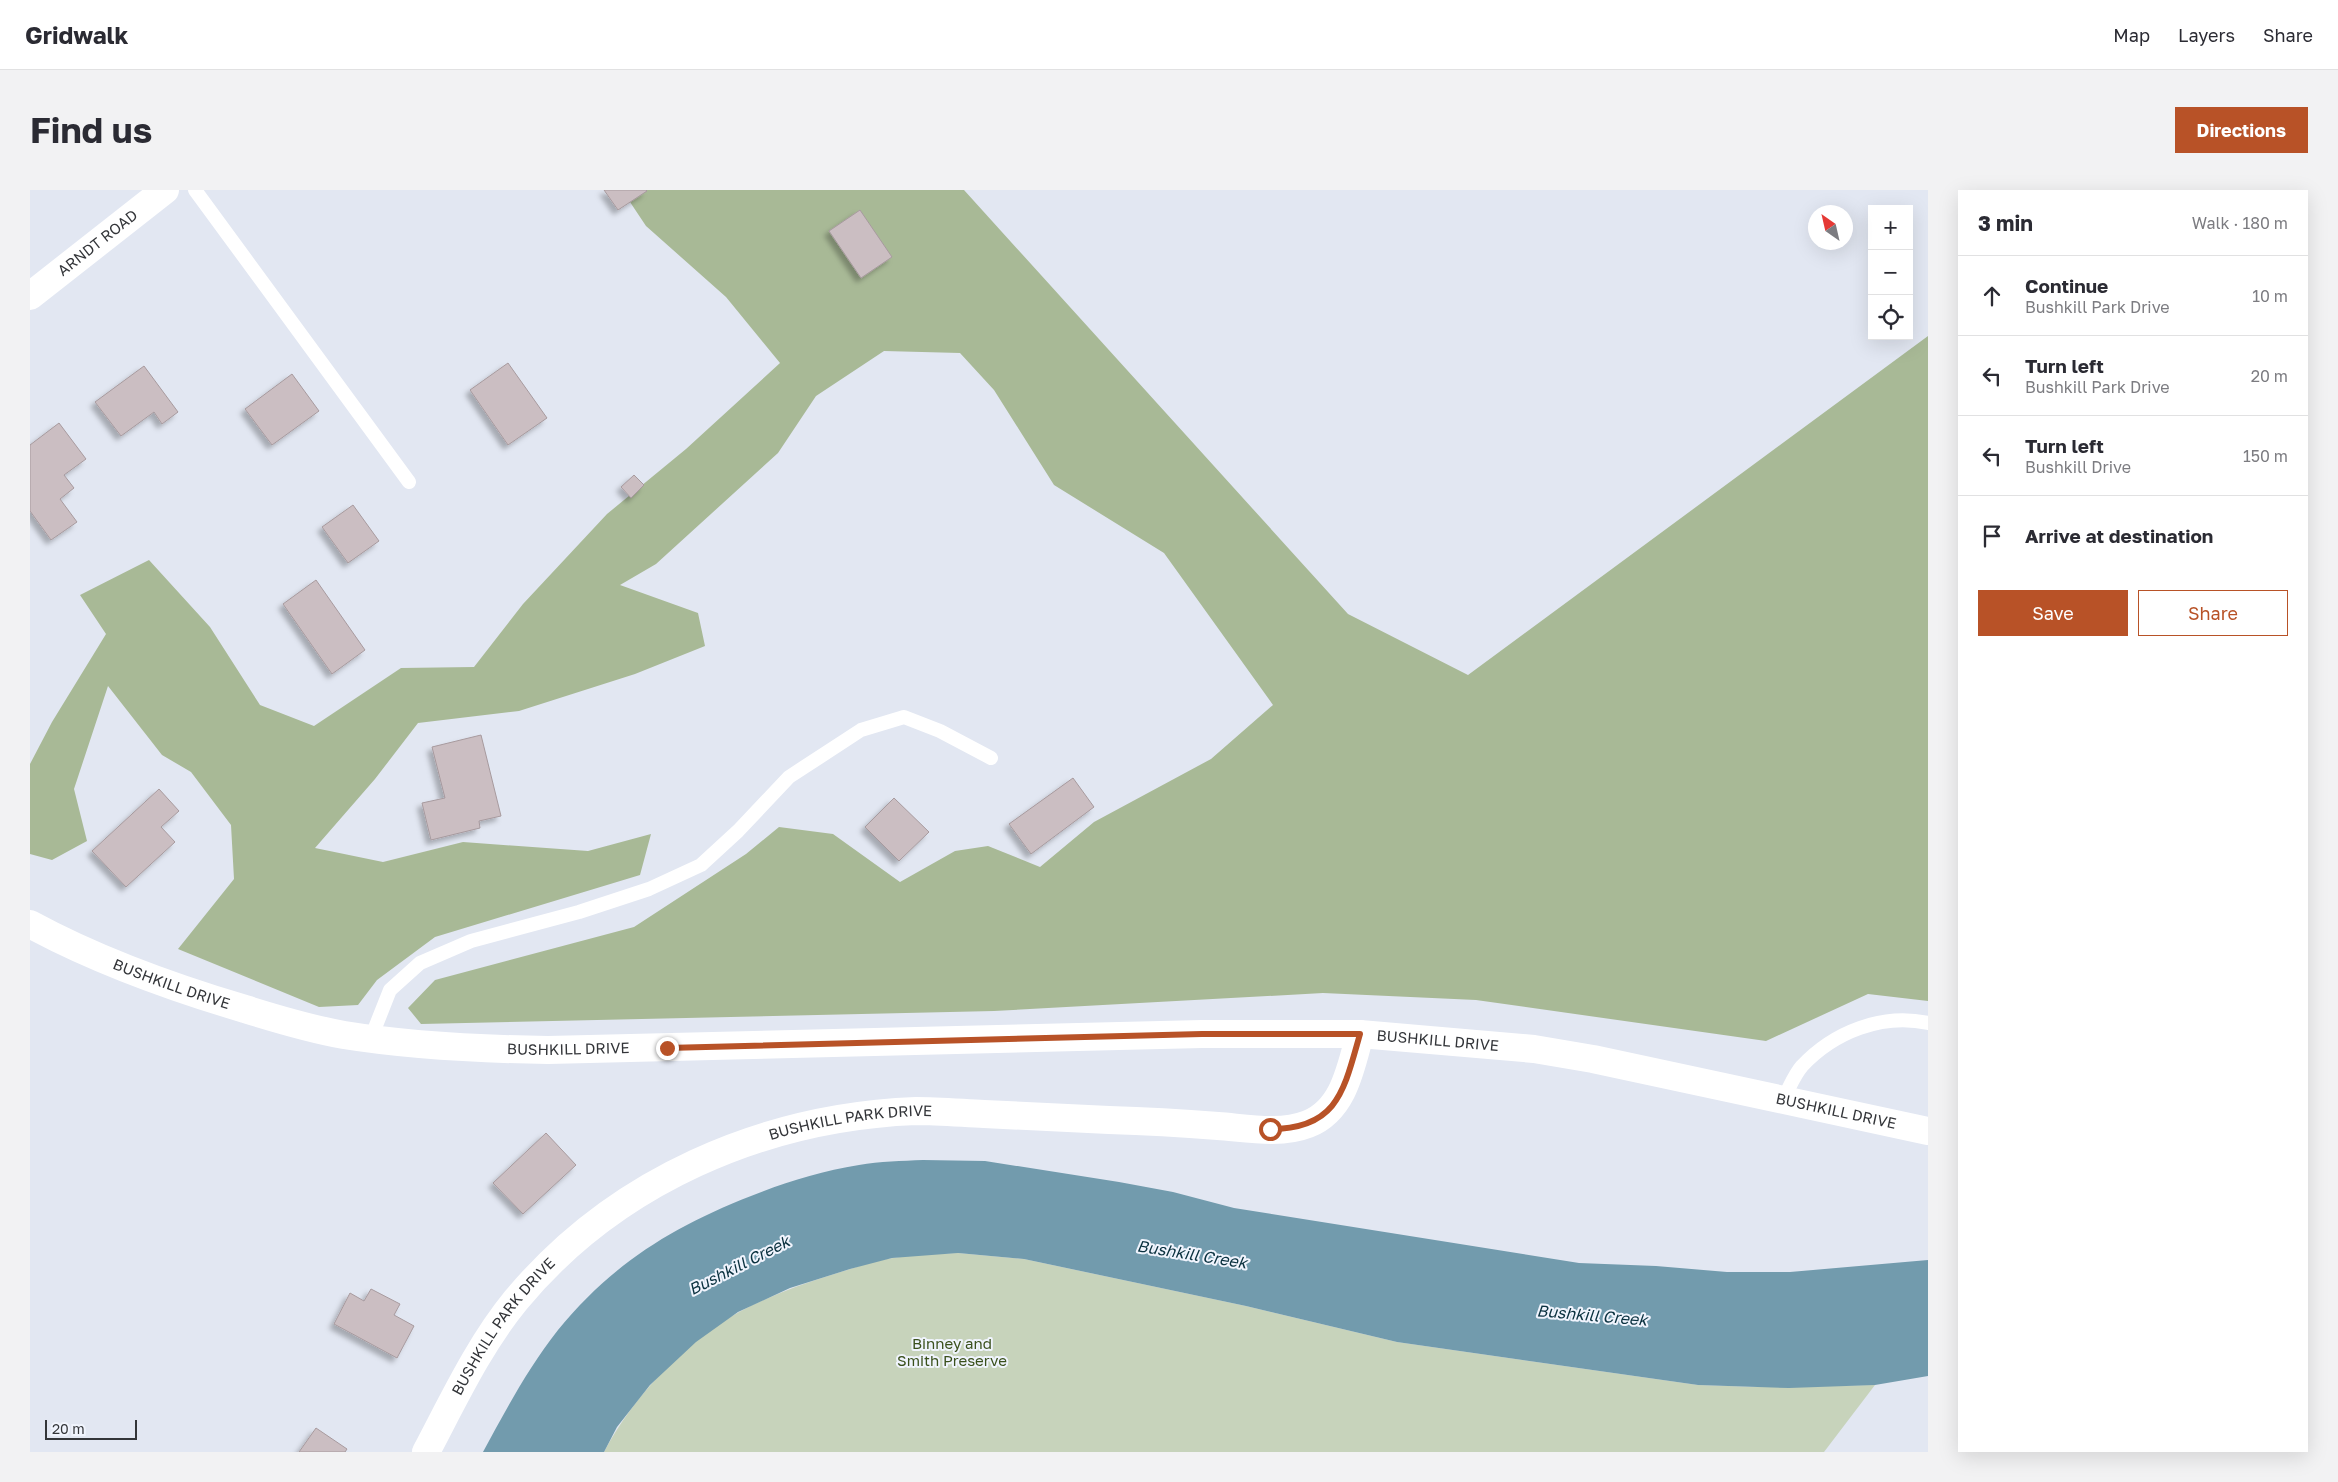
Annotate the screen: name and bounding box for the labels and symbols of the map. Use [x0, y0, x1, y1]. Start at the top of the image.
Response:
street label: ARNDT ROAD [53, 205, 141, 279]
north arrow [1808, 205, 1853, 250]
street label: BUSHKILL DRIVE [111, 954, 232, 1012]
street label: BUSHKILL DRIVE [1376, 1025, 1500, 1054]
route end [656, 1037, 679, 1060]
street label: BUSHKILL DRIVE [507, 1038, 630, 1058]
street label: BUSHKILL DRIVE [1774, 1089, 1898, 1132]
street label: BUSHKILL PARK DRIVE [766, 1101, 932, 1143]
route start [1259, 1118, 1282, 1141]
water label: Bushkill Creek [685, 1230, 795, 1299]
water label: Bushkill Creek [1136, 1235, 1250, 1273]
street label: BUSHKILL PARK DRIVE [447, 1253, 558, 1398]
water label: Bushkill Creek [1536, 1300, 1650, 1330]
park label: Binney and Smith Preserve [897, 1334, 1007, 1369]
scale bar [45, 1417, 138, 1440]

